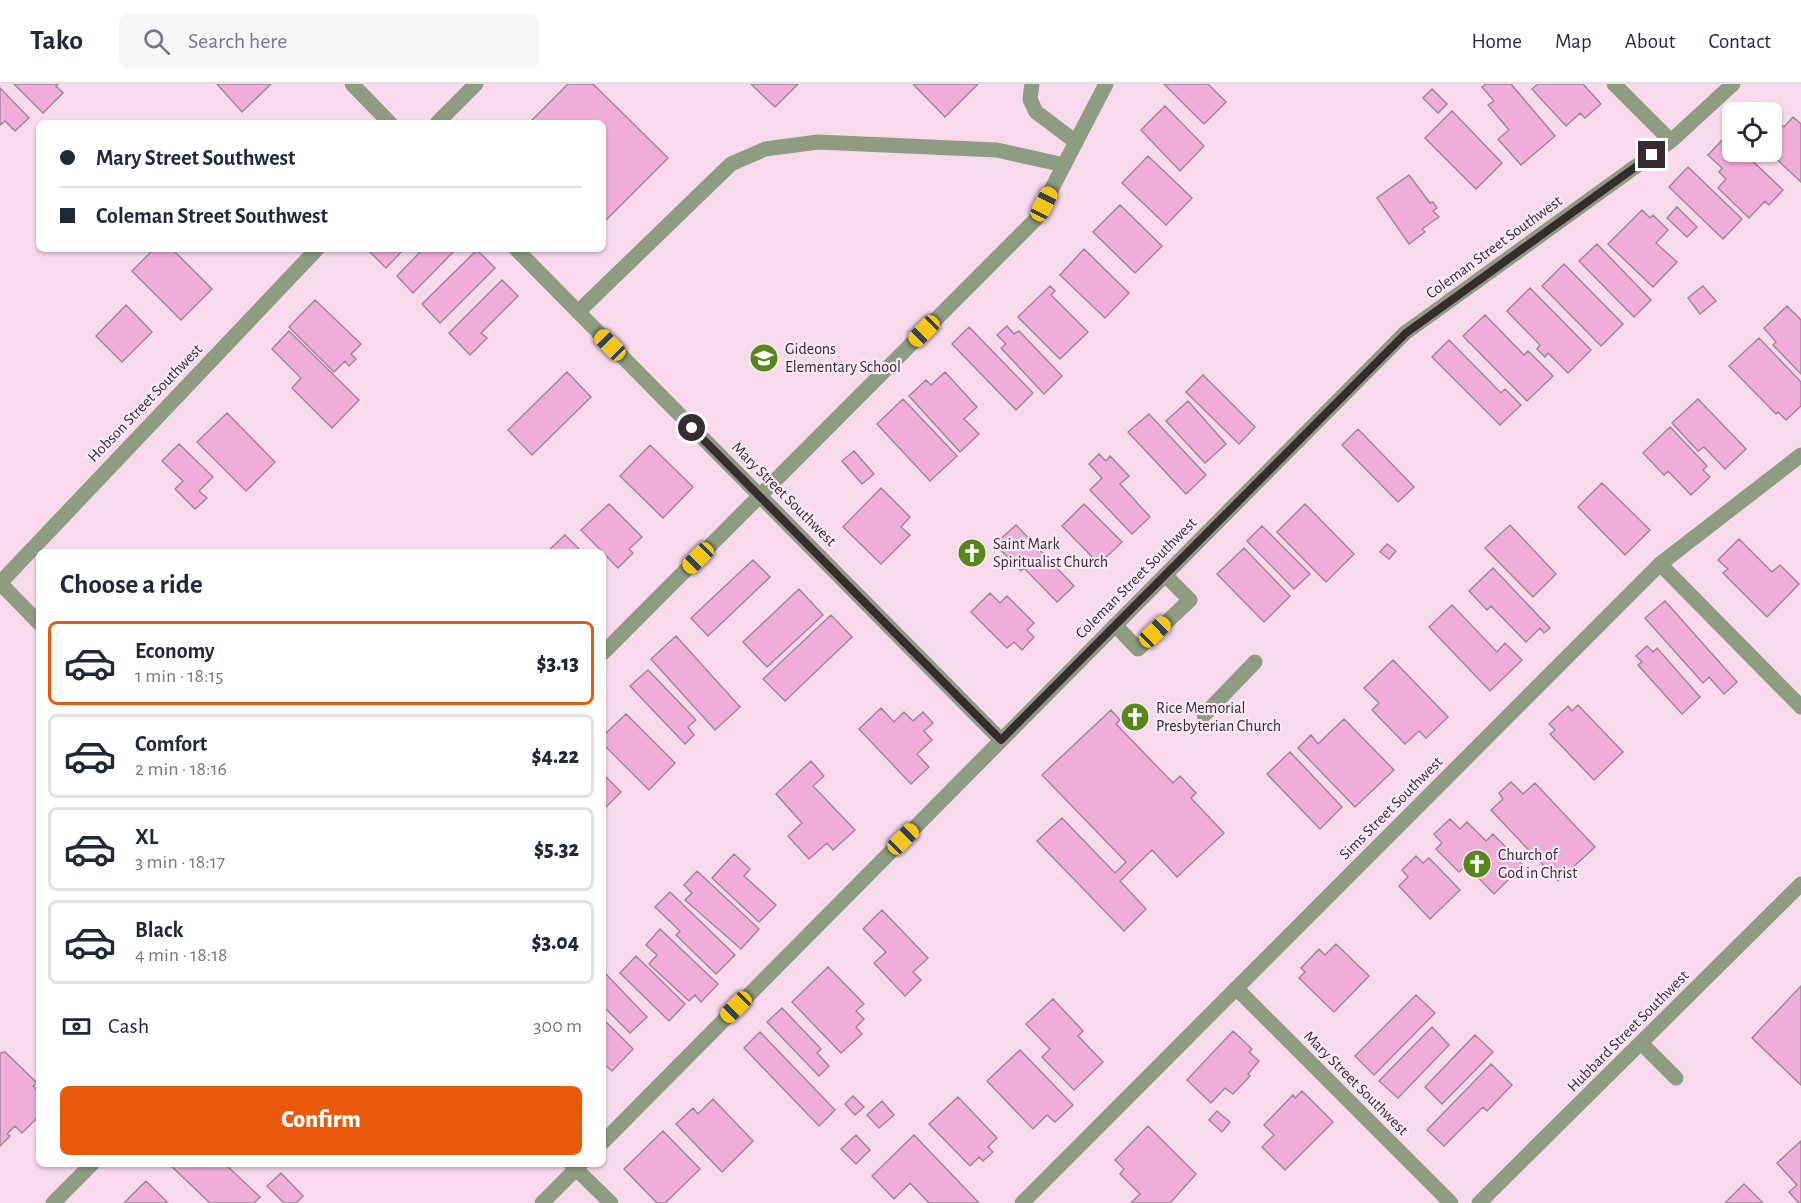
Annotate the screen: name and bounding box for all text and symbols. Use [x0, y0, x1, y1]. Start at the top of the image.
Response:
search box [119, 14, 539, 68]
icon: search [140, 25, 173, 58]
text: Tako [30, 27, 83, 55]
text: Search here [188, 30, 288, 52]
text: Home [1471, 31, 1522, 52]
text: Map [1555, 31, 1592, 52]
text: About [1625, 31, 1675, 52]
text: Contact [1708, 31, 1771, 52]
map controls [1722, 102, 1782, 162]
button: locate [1722, 102, 1782, 162]
route end [1638, 141, 1665, 168]
text: Mary Street Southwest [96, 147, 295, 169]
car [1028, 184, 1060, 224]
street label: Coleman Street Southwest [1423, 192, 1565, 302]
text: Coleman Street Southwest [96, 205, 328, 227]
car [905, 312, 943, 350]
car [591, 326, 629, 364]
street label: Hobson Street Southwest [85, 341, 205, 465]
place label: Gideons Elementary School [785, 341, 901, 376]
school or university icon: Gideons Elementary School [748, 342, 780, 374]
route start [678, 414, 705, 441]
street label: Mary Street Southwest [728, 439, 839, 550]
street label: Coleman Street Southwest [1072, 514, 1200, 642]
place label: Saint Mark Spiritualist Church [993, 536, 1108, 570]
church icon: Saint Mark Spiritualist Church [956, 537, 988, 569]
car [679, 539, 717, 577]
text: Choose a ride [60, 571, 203, 598]
car [1136, 613, 1174, 651]
icon: car [63, 636, 117, 690]
text: Economy [135, 640, 215, 662]
text: $3.13 [536, 652, 579, 674]
text: 1 min · 18:15 [135, 666, 224, 686]
place label: Rice Memorial Presbyterian Church [1156, 700, 1281, 735]
church icon: Rice Memorial Presbyterian Church [1119, 701, 1151, 733]
icon: car [63, 729, 117, 783]
text: Comfort [135, 733, 207, 755]
text: $4.22 [532, 745, 579, 767]
street label: Sims Street Southwest [1336, 753, 1446, 863]
text: 2 min · 18:16 [135, 759, 227, 779]
car [884, 820, 922, 858]
icon: car [63, 822, 117, 876]
text: XL [135, 826, 158, 848]
text: $5.32 [534, 838, 579, 860]
place label: Church of God in Christ [1498, 847, 1577, 881]
church icon: Church of God in Christ [1461, 848, 1493, 880]
text: 3 min · 18:17 [135, 852, 225, 872]
icon: car [63, 915, 117, 969]
text: Black [135, 919, 183, 941]
text: $3.04 [532, 931, 579, 953]
text: 4 min · 18:18 [135, 945, 228, 965]
street label: Hubbard Street Southwest [1564, 967, 1692, 1095]
car [717, 988, 755, 1026]
icon: cash [60, 1010, 93, 1043]
text: Cash [108, 1015, 149, 1037]
text: 300 m [533, 1016, 582, 1036]
street label: Mary Street Southwest [1300, 1028, 1411, 1139]
button: Confirm [60, 1086, 582, 1155]

